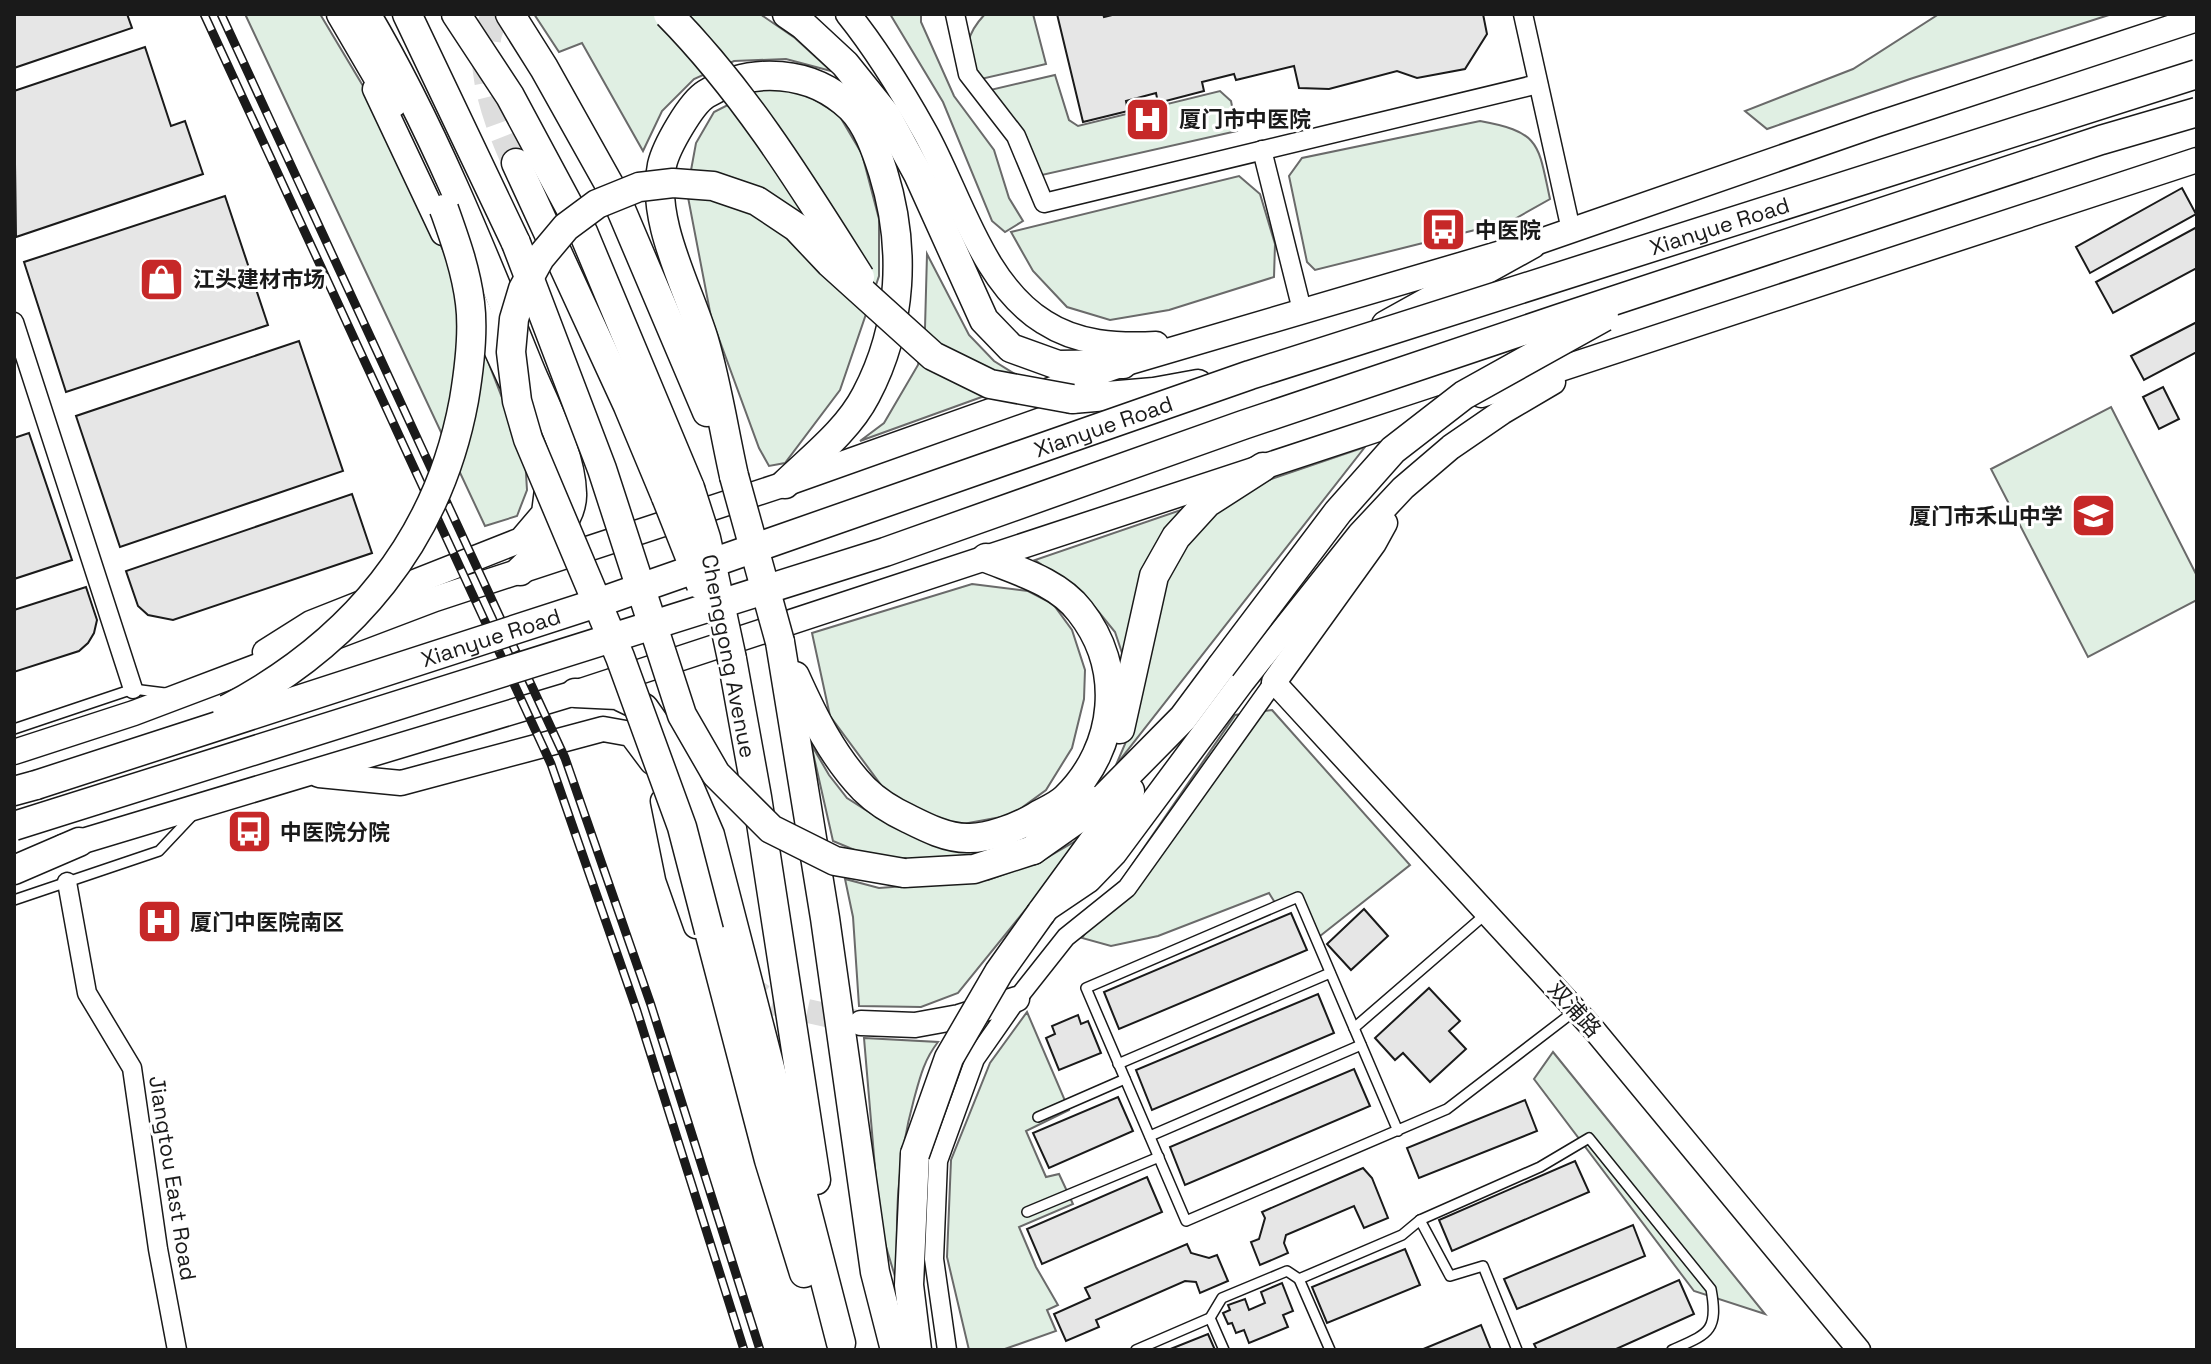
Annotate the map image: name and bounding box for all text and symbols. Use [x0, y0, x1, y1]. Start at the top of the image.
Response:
hospital icon: 厦门市中医院 [1124, 95, 1172, 143]
place label: 厦门市中医院 [1179, 105, 1311, 133]
street label: Xianyue Road [1646, 190, 1793, 261]
bus stop icon: 中医院 [1420, 206, 1468, 254]
place label: 中医院 [1475, 216, 1541, 244]
shop icon: 江头建材市场 [138, 255, 186, 303]
place label: 江头建材市场 [193, 265, 325, 293]
street label: Xianyue Road [1030, 389, 1176, 463]
school or university icon: 厦门市禾山中学 [2070, 492, 2118, 540]
place label: 厦门市禾山中学 [1909, 502, 2063, 530]
street label: Chenggong Avenue [696, 552, 762, 760]
street label: Xianyue Road [417, 602, 564, 673]
bus stop icon: 中医院分院 [225, 808, 273, 856]
place label: 中医院分院 [280, 818, 390, 846]
hospital icon: 厦门中医院南区 [135, 898, 183, 946]
place label: 厦门中医院南区 [190, 908, 344, 936]
street label: 双浦路 [1543, 975, 1607, 1043]
street label: Jiangtou East Road [143, 1073, 203, 1283]

